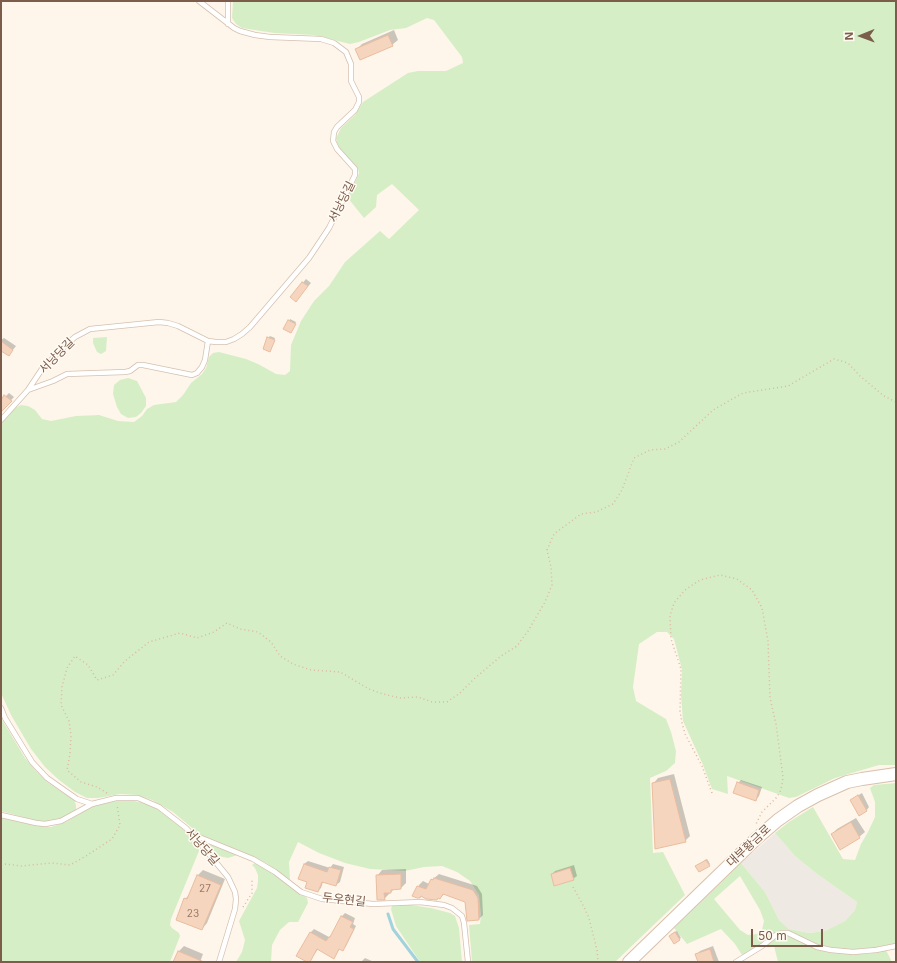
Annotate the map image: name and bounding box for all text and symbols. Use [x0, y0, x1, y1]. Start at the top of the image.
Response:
north arrow [841, 16, 881, 56]
text: N [842, 32, 856, 41]
street label: 서낭당길 [326, 179, 358, 225]
street label: 서낭당길 [36, 335, 78, 377]
street label: 대부황금로 [724, 822, 774, 870]
street label: 서낭당길 [182, 826, 222, 868]
house number: 27 [199, 883, 211, 895]
street label: 두우현길 [321, 891, 367, 909]
house number: 23 [187, 908, 199, 920]
scale bar [753, 921, 825, 947]
text: 50 m [758, 928, 787, 943]

